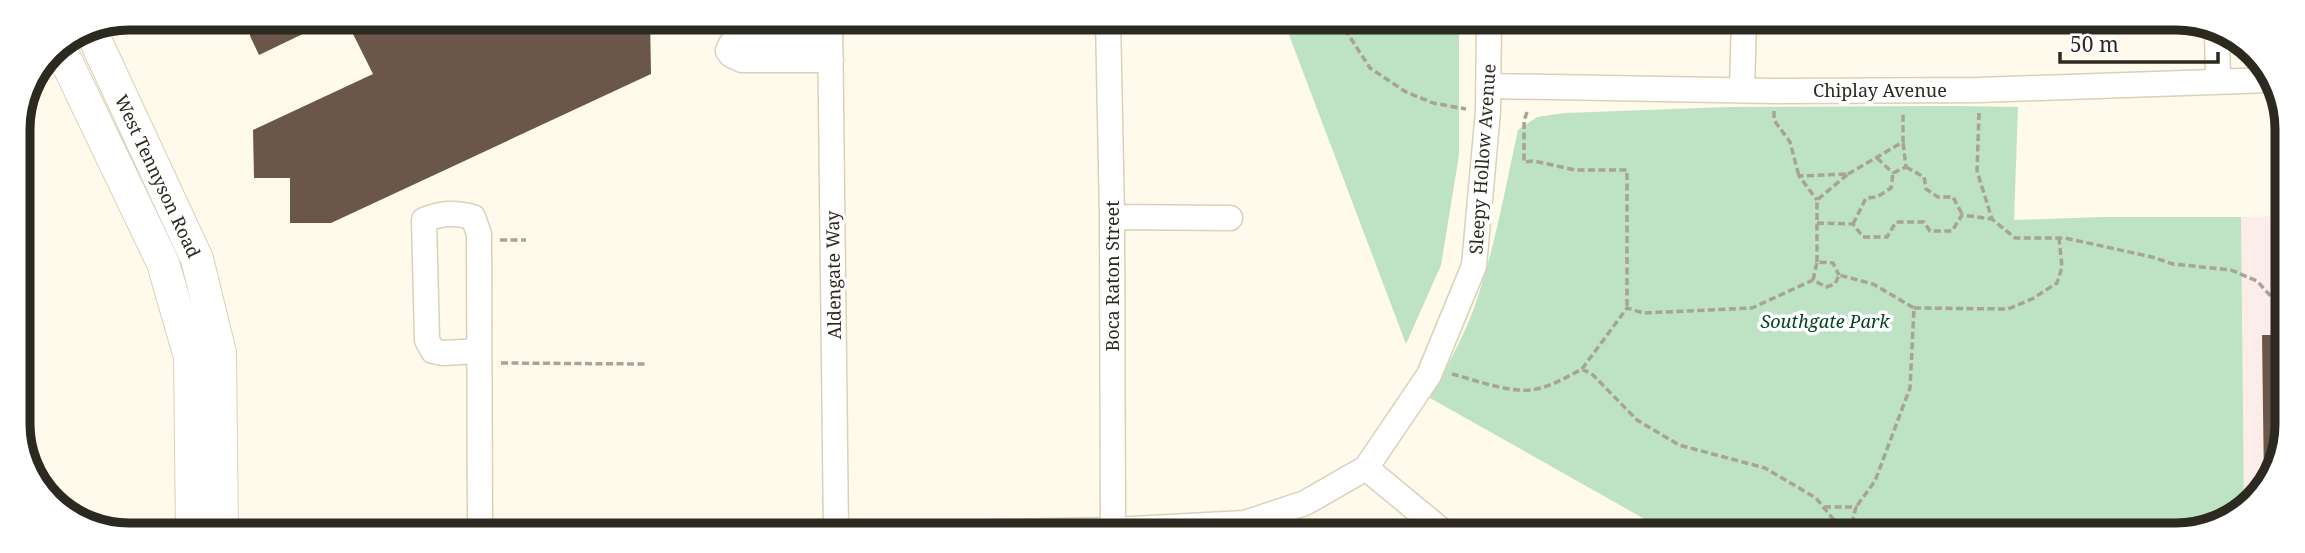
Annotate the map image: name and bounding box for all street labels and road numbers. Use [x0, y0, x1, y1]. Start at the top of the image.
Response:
street label: Sleepy Hollow Avenue [1463, 63, 1501, 255]
street label: Chiplay Avenue [1813, 78, 1947, 102]
street label: West Tennyson Road [110, 90, 206, 262]
street label: Boca Raton Street [1100, 201, 1124, 351]
street label: Aldengate Way [820, 210, 846, 339]

